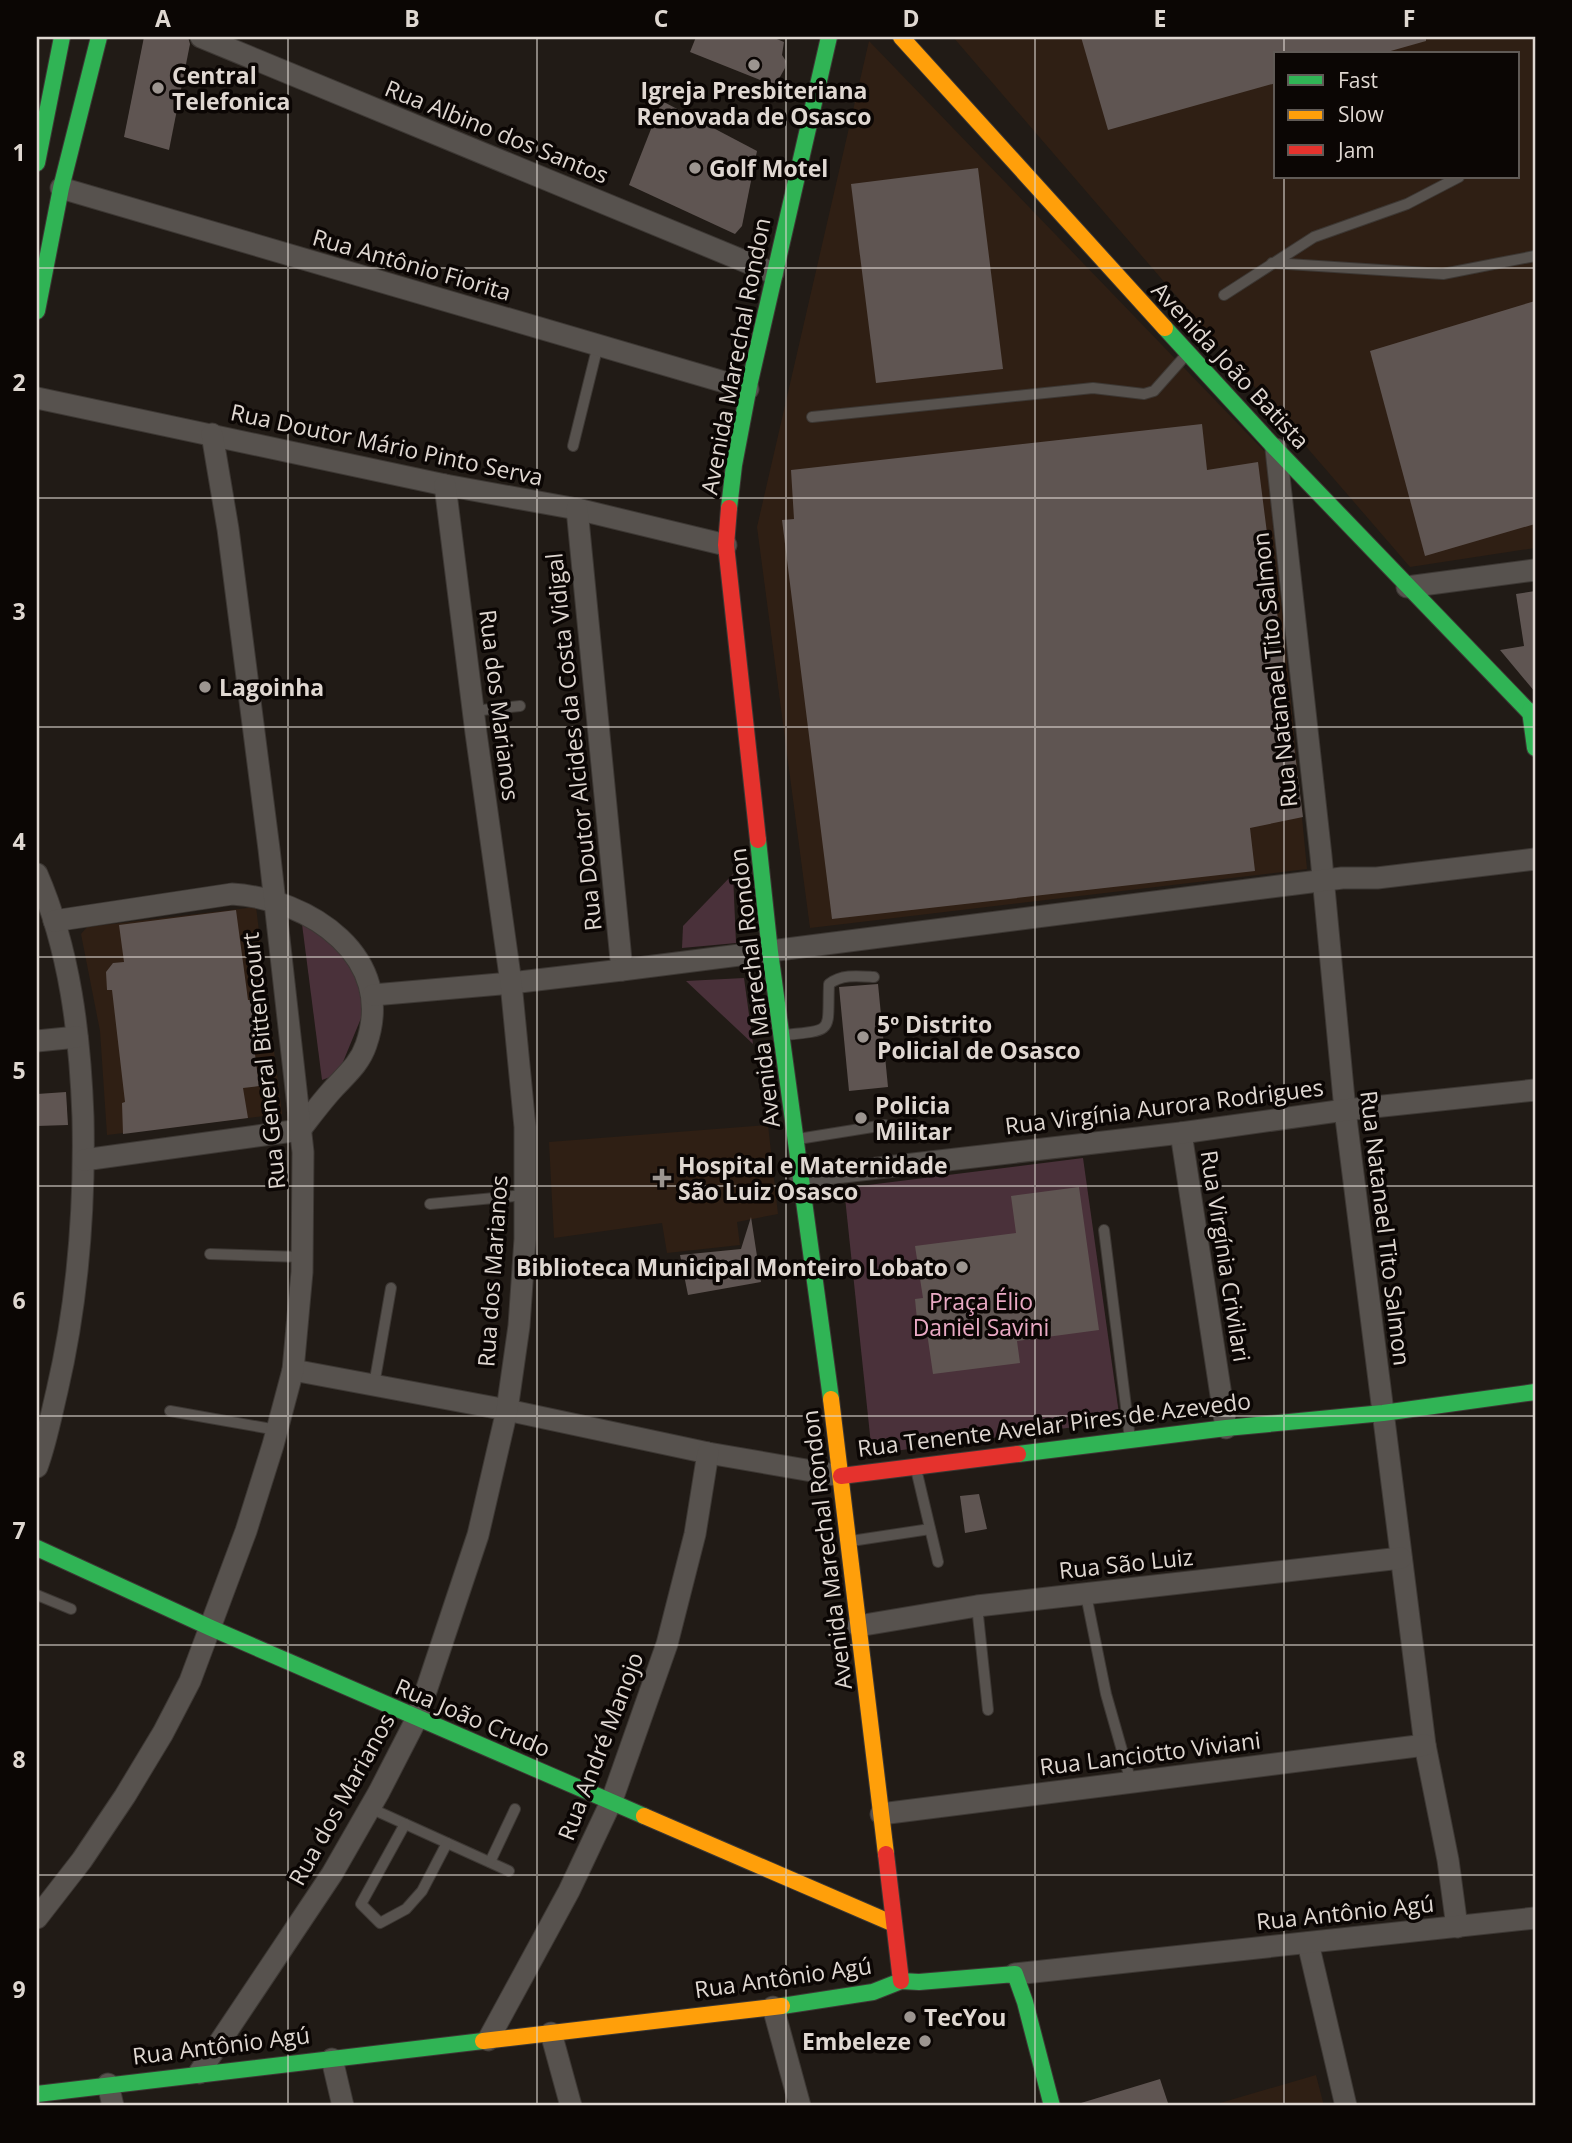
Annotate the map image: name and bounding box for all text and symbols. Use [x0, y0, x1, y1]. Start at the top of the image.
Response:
text: A [155, 2, 171, 34]
text: B [404, 2, 420, 34]
text: C [654, 2, 668, 34]
text: D [902, 2, 920, 34]
text: E [1154, 2, 1166, 34]
text: F [1403, 2, 1415, 34]
legend [1274, 52, 1520, 178]
marker: Igreja Presbiteriana Renovada de Osasco [746, 57, 762, 73]
place label: Central Telefonica [172, 59, 291, 117]
text: Fast [1338, 66, 1378, 94]
street label: Rua Albino dos Santos [380, 71, 614, 191]
place label: Igreja Presbiteriana Renovada de Osasco [637, 74, 871, 132]
marker: Central Telefonica [150, 80, 166, 96]
text: Slow [1338, 100, 1384, 128]
text: 1 [12, 136, 26, 168]
text: Jam [1336, 136, 1375, 164]
place label: Golf Motel [709, 152, 828, 184]
marker: Golf Motel [687, 160, 703, 176]
street label: Avenida Marechal Rondon [692, 215, 778, 497]
street label: Rua Antônio Fiorita [309, 220, 515, 308]
street label: Avenida João Batista [1145, 274, 1317, 456]
text: 2 [12, 366, 26, 398]
street label: Rua Doutor Mário Pinto Serva [228, 395, 546, 493]
street label: Rua Natanael Tito Salmon [1244, 531, 1304, 809]
street label: Rua Doutor Alcides da Costa Vidigal [537, 552, 609, 932]
text: 3 [12, 595, 26, 627]
street label: Rua dos Marianos [472, 608, 528, 802]
place label: Lagoinha [219, 671, 324, 703]
marker: Lagoinha [197, 679, 213, 695]
text: 4 [12, 825, 26, 857]
street label: Avenida Marechal Rondon [721, 846, 787, 1130]
street label: Rua General Bittencourt [234, 931, 292, 1191]
place label: 5º Distrito Policial de Osasco [877, 1008, 1081, 1066]
marker: 5º Distrito Policial de Osasco [855, 1029, 871, 1045]
text: 5 [12, 1054, 26, 1086]
street label: Rua Virgínia Aurora Rodrigues [1003, 1071, 1325, 1141]
place label: Policia Militar [875, 1089, 952, 1147]
street label: Rua Natanael Tito Salmon [1353, 1089, 1419, 1367]
marker: Policia Militar [853, 1110, 869, 1126]
street label: Rua Virgínia Crivilari [1193, 1148, 1259, 1364]
place label: Hospital e Maternidade São Luiz Osasco [678, 1149, 948, 1207]
marker: Hospital e Maternidade São Luiz Osasco [652, 1168, 672, 1188]
street label: Rua dos Marianos [469, 1174, 515, 1368]
place label: Biblioteca Municipal Monteiro Lobato [516, 1251, 948, 1283]
marker: Biblioteca Municipal Monteiro Lobato [954, 1259, 970, 1275]
text: 6 [12, 1284, 26, 1316]
park label: Praça Élio Daniel Savini [913, 1285, 1049, 1343]
street label: Rua Tenente Avelar Pires de Azevedo [855, 1384, 1253, 1464]
street label: Avenida Marechal Rondon [793, 1408, 859, 1692]
text: 7 [12, 1514, 26, 1546]
street label: Rua São Luiz [1057, 1540, 1195, 1586]
street label: Rua André Manojo [549, 1647, 651, 1845]
street label: Rua João Crudo [391, 1670, 555, 1764]
street label: Rua dos Marianos [280, 1707, 402, 1891]
street label: Rua Lanciotto Viviani [1038, 1724, 1262, 1782]
text: 8 [12, 1743, 26, 1775]
street label: Rua Antônio Agú [1255, 1887, 1435, 1937]
street label: Rua Antônio Agú [692, 1949, 874, 2005]
text: 9 [12, 1973, 26, 2005]
place label: TecYou [924, 2001, 1006, 2033]
marker: TecYou [902, 2009, 918, 2025]
street label: Rua Antônio Agú [130, 2018, 312, 2072]
place label: Embeleze [802, 2025, 911, 2057]
marker: Embeleze [917, 2033, 933, 2049]

